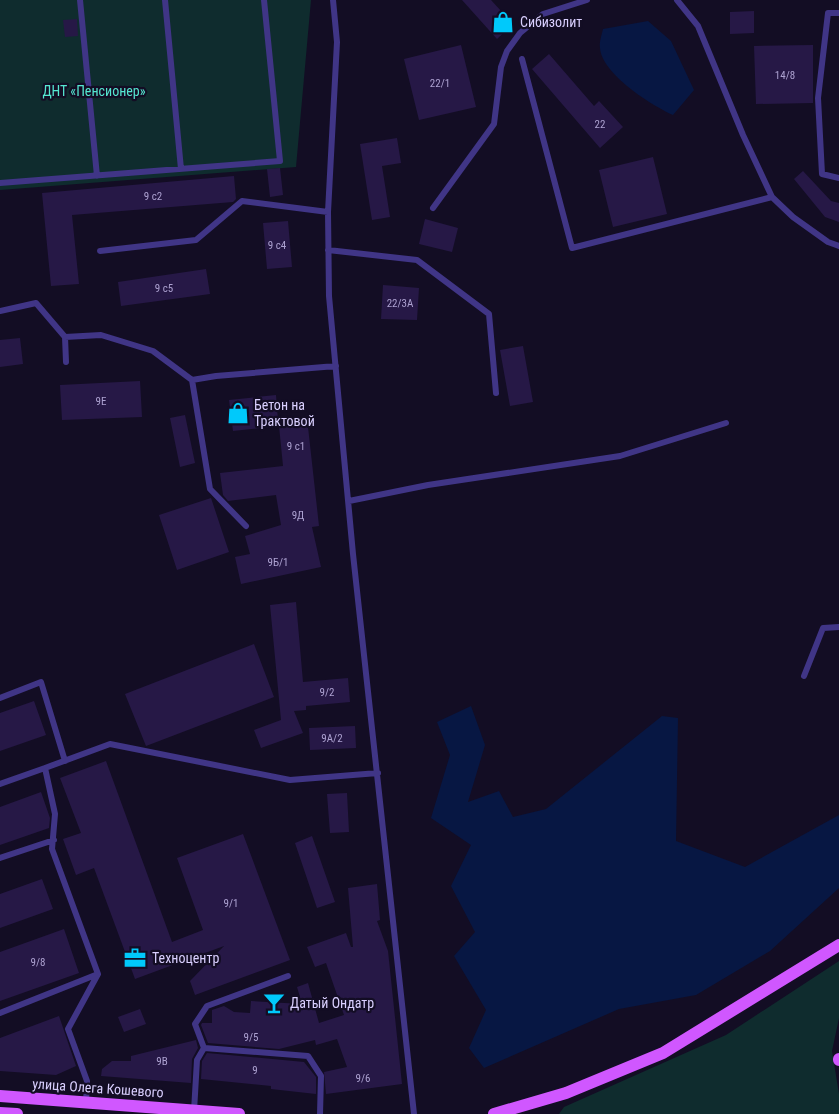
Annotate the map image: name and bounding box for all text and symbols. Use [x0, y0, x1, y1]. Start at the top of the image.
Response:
shop icon: Сибизолит [490, 9, 516, 35]
place label: Сибизолит [520, 14, 582, 30]
house number: 14/8 [775, 69, 795, 82]
house number: 22/1 [430, 77, 450, 90]
park label: ДНТ «Пенсионер» [42, 83, 146, 99]
house number: 22 [595, 118, 605, 131]
house number: 9 с2 [144, 190, 162, 203]
house number: 9 с4 [268, 239, 287, 252]
house number: 9 с5 [155, 282, 173, 295]
house number: 22/3А [387, 297, 414, 310]
house number: 9Е [96, 395, 107, 408]
place label: Бетон на Трактовой [254, 397, 315, 429]
shop icon: Бетон на Трактовой [225, 400, 251, 426]
house number: 9 с1 [287, 440, 305, 453]
house number: 9Д [292, 509, 304, 522]
house number: 9Б/1 [268, 556, 289, 569]
house number: 9/2 [320, 686, 334, 699]
house number: 9А/2 [321, 732, 343, 745]
house number: 9/1 [224, 897, 238, 910]
office icon: Техноцентр [122, 945, 148, 971]
place label: Техноцентр [152, 950, 219, 966]
house number: 9/8 [31, 956, 45, 969]
bar icon: Датый Ондатр [261, 990, 287, 1016]
place label: Датый Ондатр [290, 995, 374, 1011]
house number: 9/5 [244, 1031, 258, 1044]
house number: 9В [156, 1055, 168, 1068]
house number: 9 [252, 1064, 258, 1077]
house number: 9/6 [356, 1072, 370, 1085]
street label: улица Олега Кошевого [32, 1075, 164, 1101]

